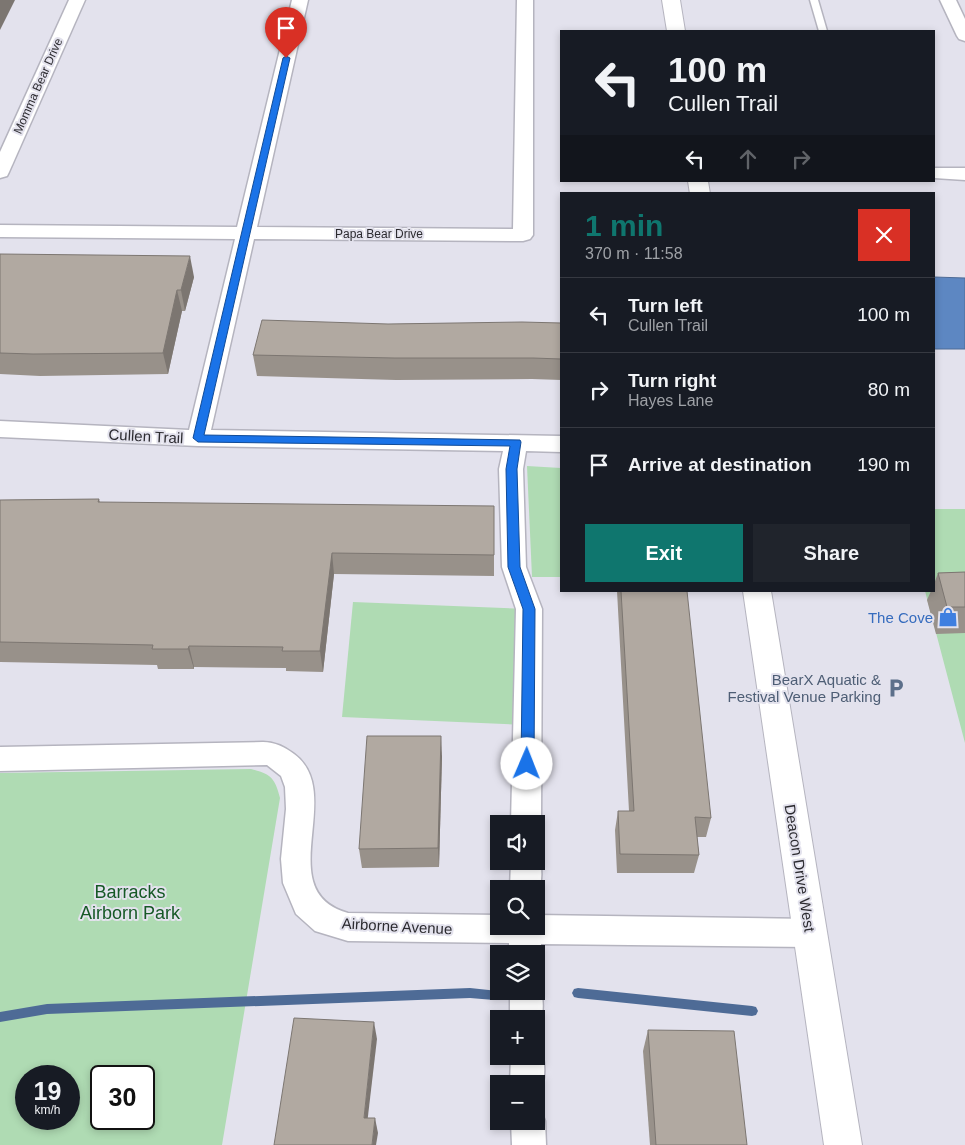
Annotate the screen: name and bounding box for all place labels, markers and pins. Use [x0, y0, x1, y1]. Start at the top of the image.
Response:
pin [265, 7, 307, 58]
shop icon: The Cove [937, 606, 959, 628]
place label: The Cove [868, 609, 933, 626]
place label: BearX Aquatic & Festival Venue Parking [728, 671, 881, 705]
parking icon: BearX Aquatic & Festival Venue Parking [885, 677, 907, 699]

